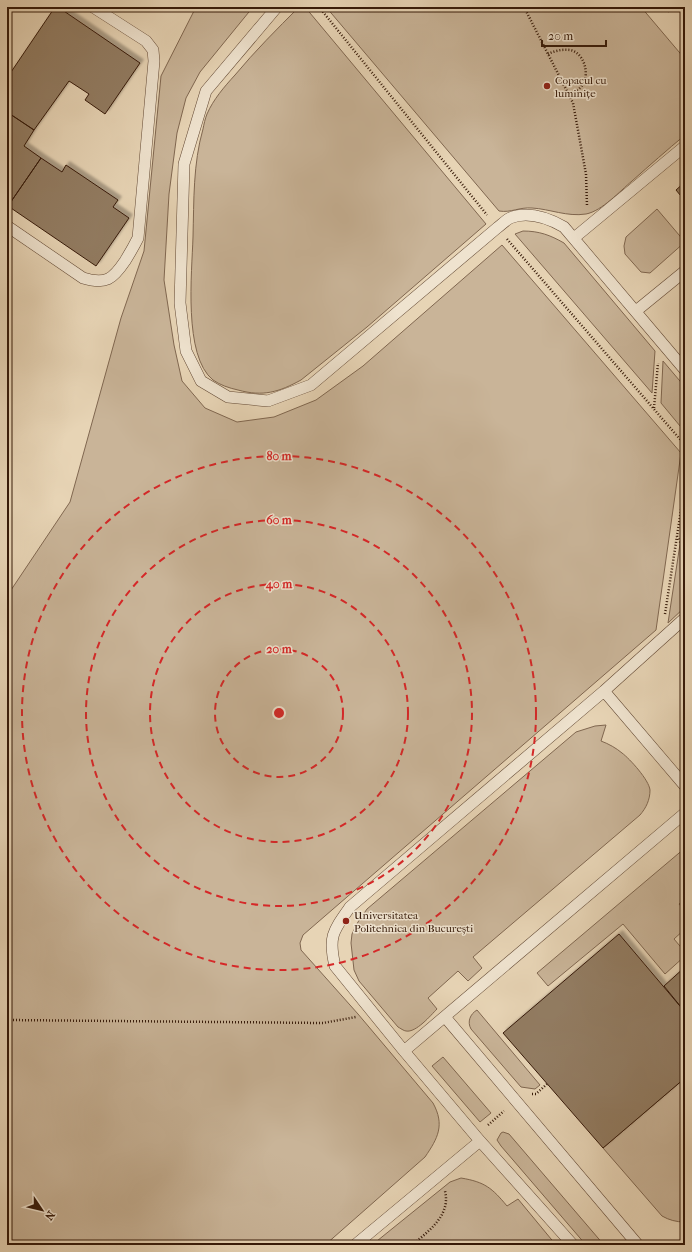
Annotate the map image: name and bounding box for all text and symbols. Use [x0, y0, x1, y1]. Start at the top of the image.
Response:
scale bar [542, 22, 606, 48]
text: 20 m [548, 29, 573, 43]
place label: Copacul cu luminițe [554, 74, 607, 100]
marker: Copacul cu luminițe [542, 81, 552, 91]
text: 80 m [266, 449, 293, 463]
text: 60 m [266, 513, 293, 527]
text: 40 m [265, 577, 293, 592]
text: 20 m [266, 642, 293, 656]
centre of rings [272, 706, 286, 720]
place label: Universitatea Politehnica din București [354, 909, 474, 935]
marker: Universitatea Politehnica din București [341, 916, 351, 926]
north arrow [22, 1190, 62, 1230]
text: N [42, 1208, 58, 1223]

